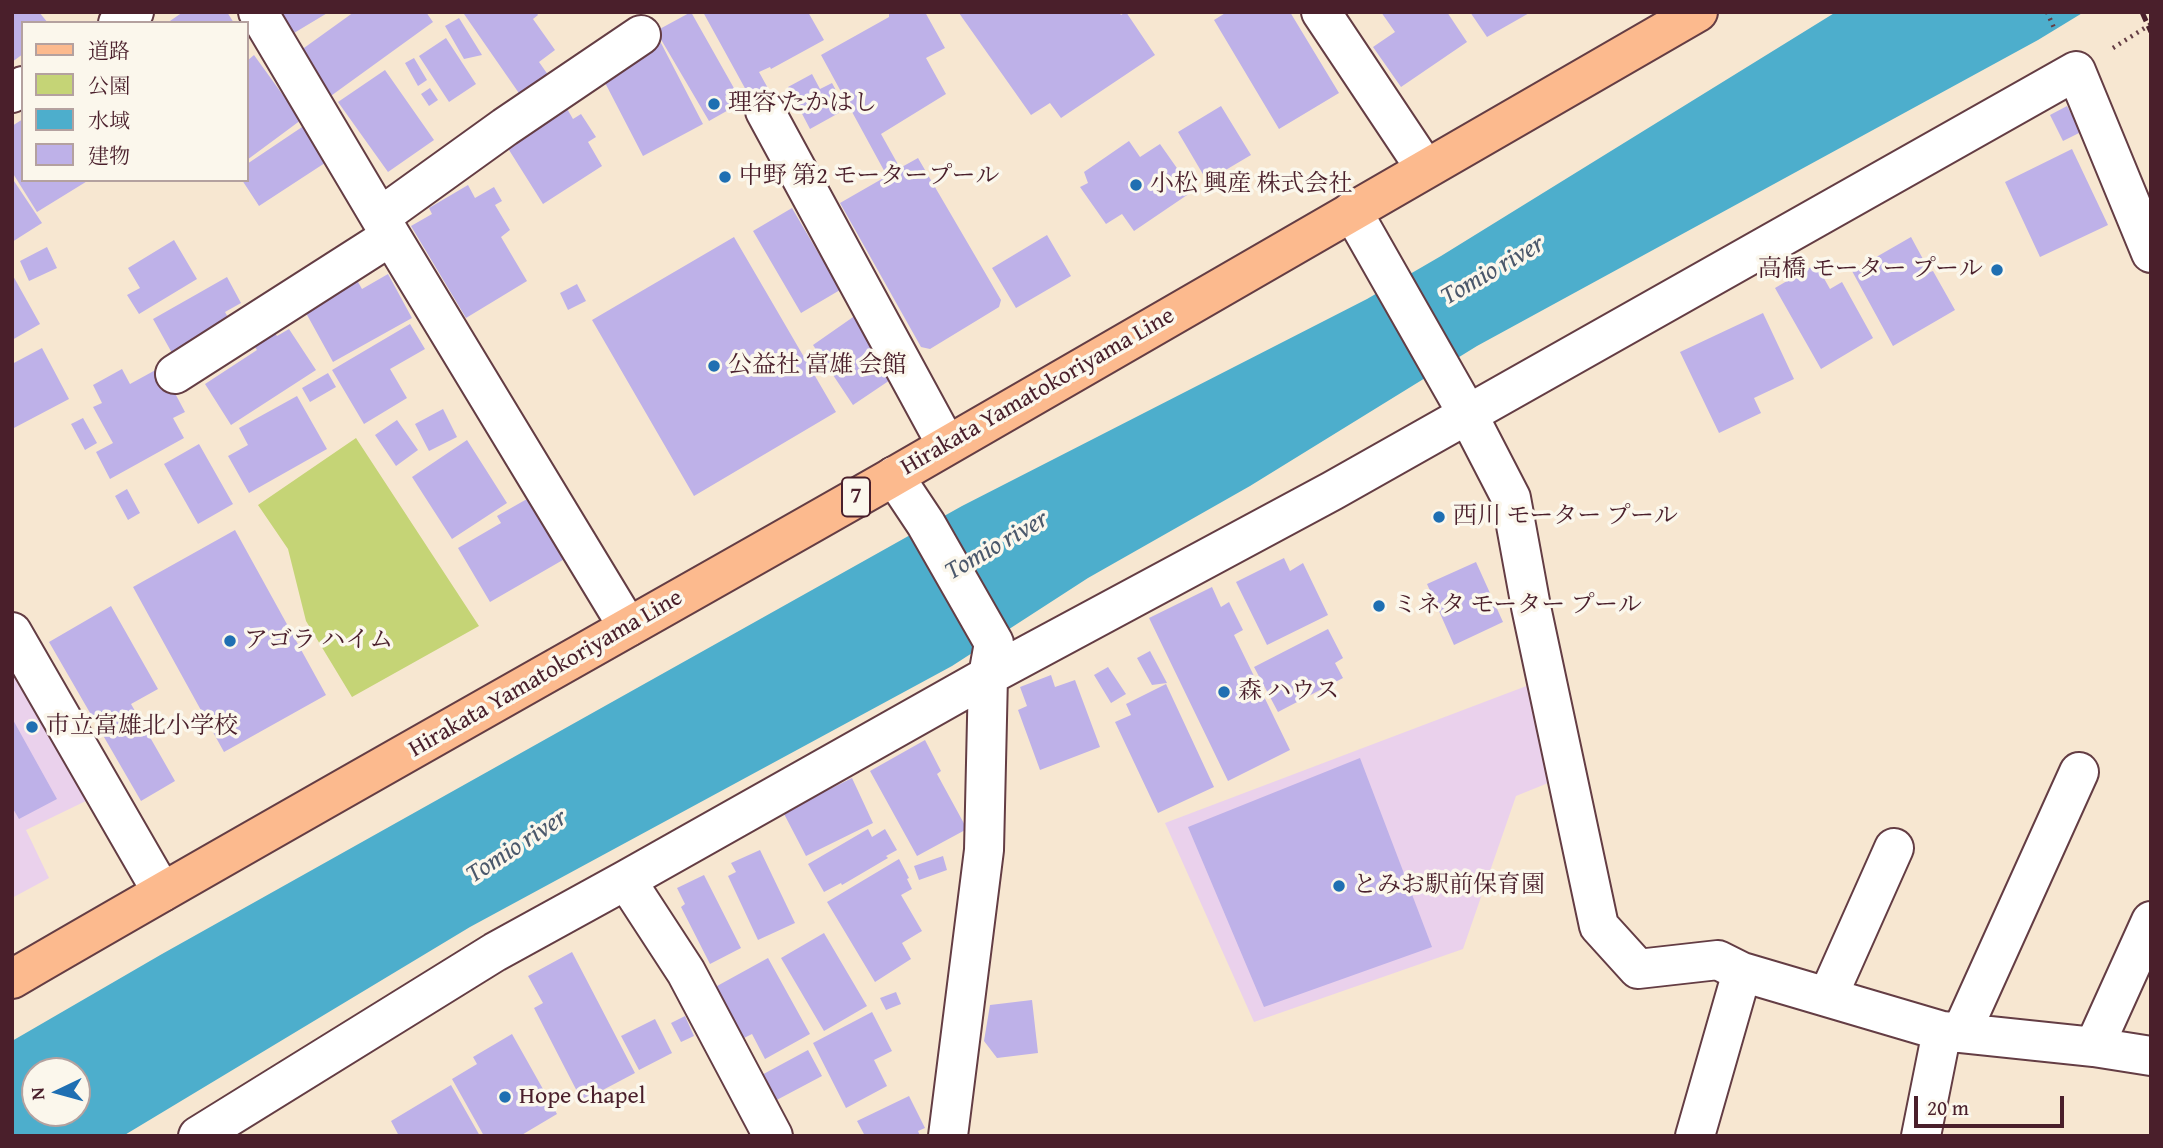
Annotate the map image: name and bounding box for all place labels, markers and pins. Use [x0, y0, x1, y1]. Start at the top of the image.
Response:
place label: 理容 たかはし [728, 90, 877, 118]
marker: 理容 たかはし [706, 96, 722, 112]
place label: 中野 第2 モータープール [739, 163, 999, 191]
marker: 中野 第2 モータープール [717, 169, 733, 185]
place label: 小松 興産 株式会社 [1150, 171, 1353, 199]
marker: 小松 興産 株式会社 [1128, 177, 1144, 193]
place label: 高橋 モーター プール [1758, 256, 1983, 284]
marker: 高橋 モーター プール [1989, 262, 2005, 278]
place label: 公益社 富雄 会館 [728, 352, 907, 380]
marker: 公益社 富雄 会館 [706, 358, 722, 374]
place label: 西川 モーター プール [1453, 503, 1678, 531]
marker: 西川 モーター プール [1431, 509, 1447, 525]
place label: ミネタ モーター プール [1393, 592, 1642, 620]
marker: ミネタ モーター プール [1371, 598, 1387, 614]
place label: アゴラ ハイム [244, 627, 393, 655]
marker: アゴラ ハイム [222, 633, 238, 649]
place label: 森 ハウス [1238, 678, 1339, 706]
marker: 森 ハウス [1216, 684, 1232, 700]
place label: 市立富雄北小学校 [46, 713, 238, 741]
marker: 市立富雄北小学校 [24, 719, 40, 735]
place label: とみお駅前保育園 [1353, 872, 1545, 900]
marker: とみお駅前保育園 [1331, 878, 1347, 894]
place label: Hope Chapel [519, 1083, 645, 1111]
marker: Hope Chapel [497, 1089, 513, 1105]

